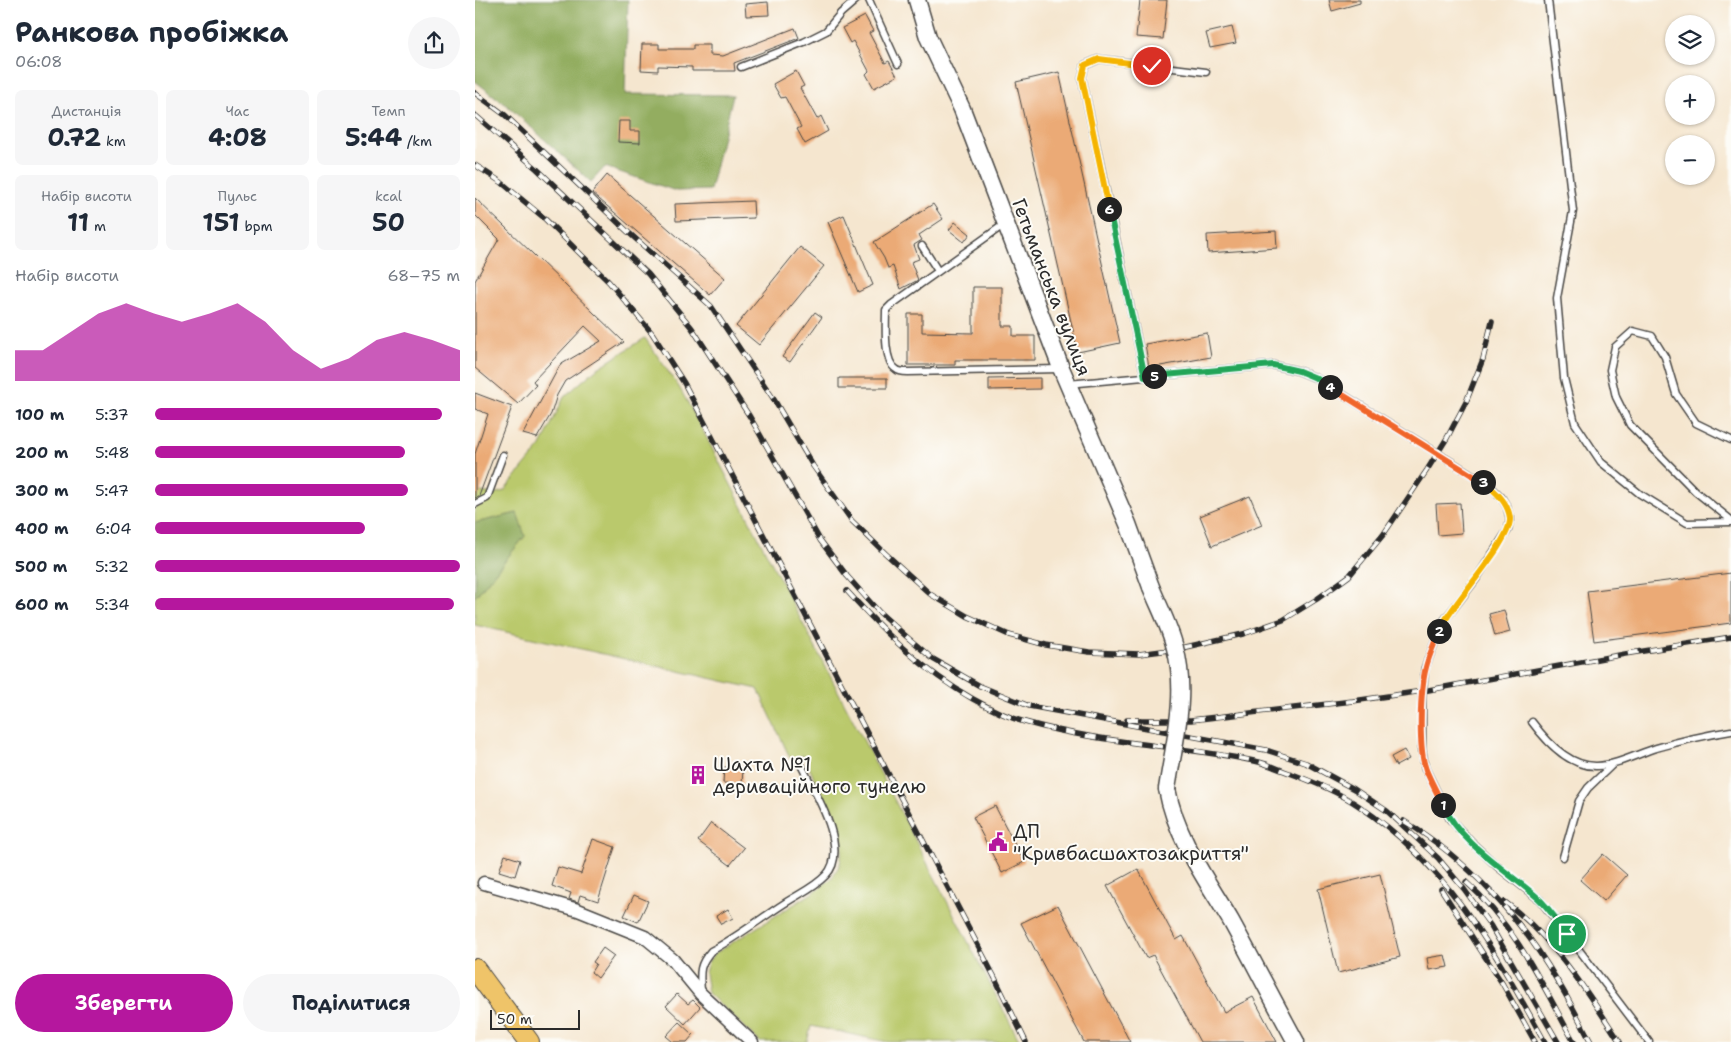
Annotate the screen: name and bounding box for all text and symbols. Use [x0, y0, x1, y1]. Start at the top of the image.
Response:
text: Ранкова пробіжка [15, 13, 288, 51]
map controls [1665, 15, 1715, 185]
button: layers [1665, 15, 1715, 65]
button: share [408, 17, 460, 69]
pin [1131, 45, 1173, 87]
text: 06:08 [15, 51, 63, 72]
icon: check [1138, 52, 1166, 80]
button: + [1665, 75, 1715, 125]
text: Дистанція [52, 102, 121, 120]
text: Час [225, 102, 250, 120]
text: Темп [372, 102, 405, 120]
text: 0.72 [47, 120, 101, 154]
text: 4:08 [208, 120, 267, 154]
text: 5:44 [345, 120, 402, 154]
text: km [101, 132, 126, 150]
text: /km [402, 132, 432, 150]
button: − [1665, 135, 1715, 185]
text: Набір висоти [41, 187, 132, 205]
text: Пульс [218, 187, 257, 205]
text: kcal [375, 187, 402, 205]
street label: Гетьманська вулиця [1006, 195, 1097, 379]
pin: 6 [1097, 196, 1121, 222]
text: 6 [1105, 200, 1114, 218]
text: 11 [67, 205, 89, 239]
text: 151 [202, 205, 240, 239]
text: 50 [372, 205, 405, 239]
text: m [89, 217, 106, 235]
text: bpm [240, 217, 273, 235]
text: Набір висоти [15, 265, 119, 286]
text: 68–75 m [387, 265, 460, 286]
pin: 5 [1141, 364, 1167, 388]
text: 5 [1150, 367, 1159, 385]
pin: 4 [1317, 374, 1343, 400]
text: 4 [1326, 378, 1335, 396]
text: 100 m [15, 404, 64, 425]
text: 5:37 [95, 404, 129, 425]
text: 200 m [15, 442, 68, 463]
text: 5:48 [95, 442, 130, 463]
pin: 3 [1471, 470, 1495, 494]
text: 3 [1479, 473, 1488, 491]
text: 300 m [15, 480, 69, 501]
text: 5:47 [95, 480, 129, 501]
text: 400 m [15, 518, 69, 539]
text: 6:04 [95, 518, 131, 539]
text: 500 m [15, 556, 67, 577]
text: 5:32 [95, 556, 129, 577]
text: 600 m [15, 594, 69, 615]
text: 5:34 [95, 594, 130, 615]
pin: 2 [1427, 618, 1451, 644]
text: 2 [1435, 622, 1444, 640]
place label: Шахта №1 дериваційного тунелю [713, 752, 926, 799]
building icon: Шахта №1 дериваційного тунелю [687, 764, 709, 786]
pin: 1 [1431, 792, 1455, 818]
text: 1 [1440, 796, 1447, 814]
place label: ДП "Кривбасшахтозакриття" [1013, 819, 1249, 866]
public building icon: ДП "Кривбасшахтозакриття" [987, 831, 1009, 853]
pin [1546, 913, 1588, 955]
icon: arrive [1553, 920, 1581, 948]
button: Зберегти [15, 974, 233, 1032]
button: Поділитися [243, 974, 460, 1032]
scale bar [490, 1007, 580, 1030]
text: 50 m [497, 1010, 532, 1028]

